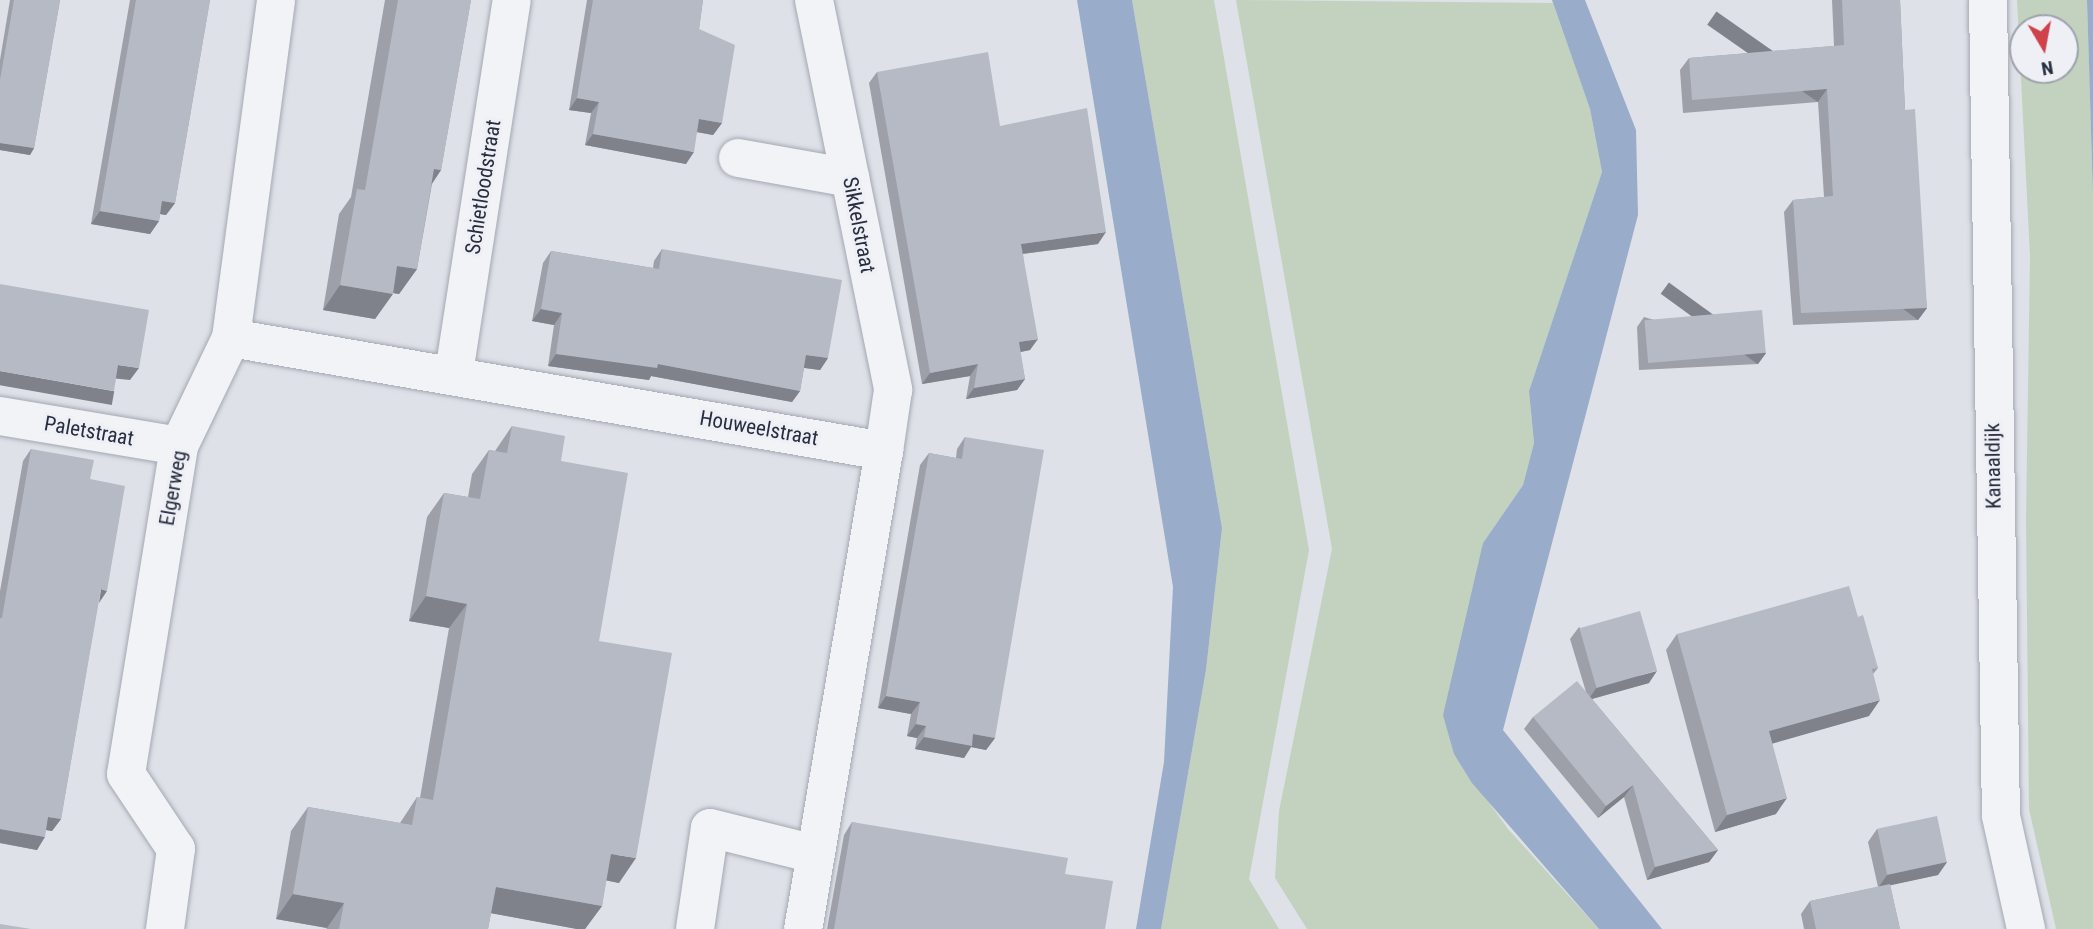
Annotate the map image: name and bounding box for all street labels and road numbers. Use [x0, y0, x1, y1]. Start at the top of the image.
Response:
street label: Schietloodstraat [460, 118, 506, 256]
street label: Sikkelstraat [837, 175, 881, 275]
street label: Houweelstraat [698, 405, 820, 451]
street label: Paletstraat [42, 411, 136, 451]
street label: Kanaaldijk [1980, 423, 2006, 509]
street label: Elgerweg [154, 448, 192, 528]

